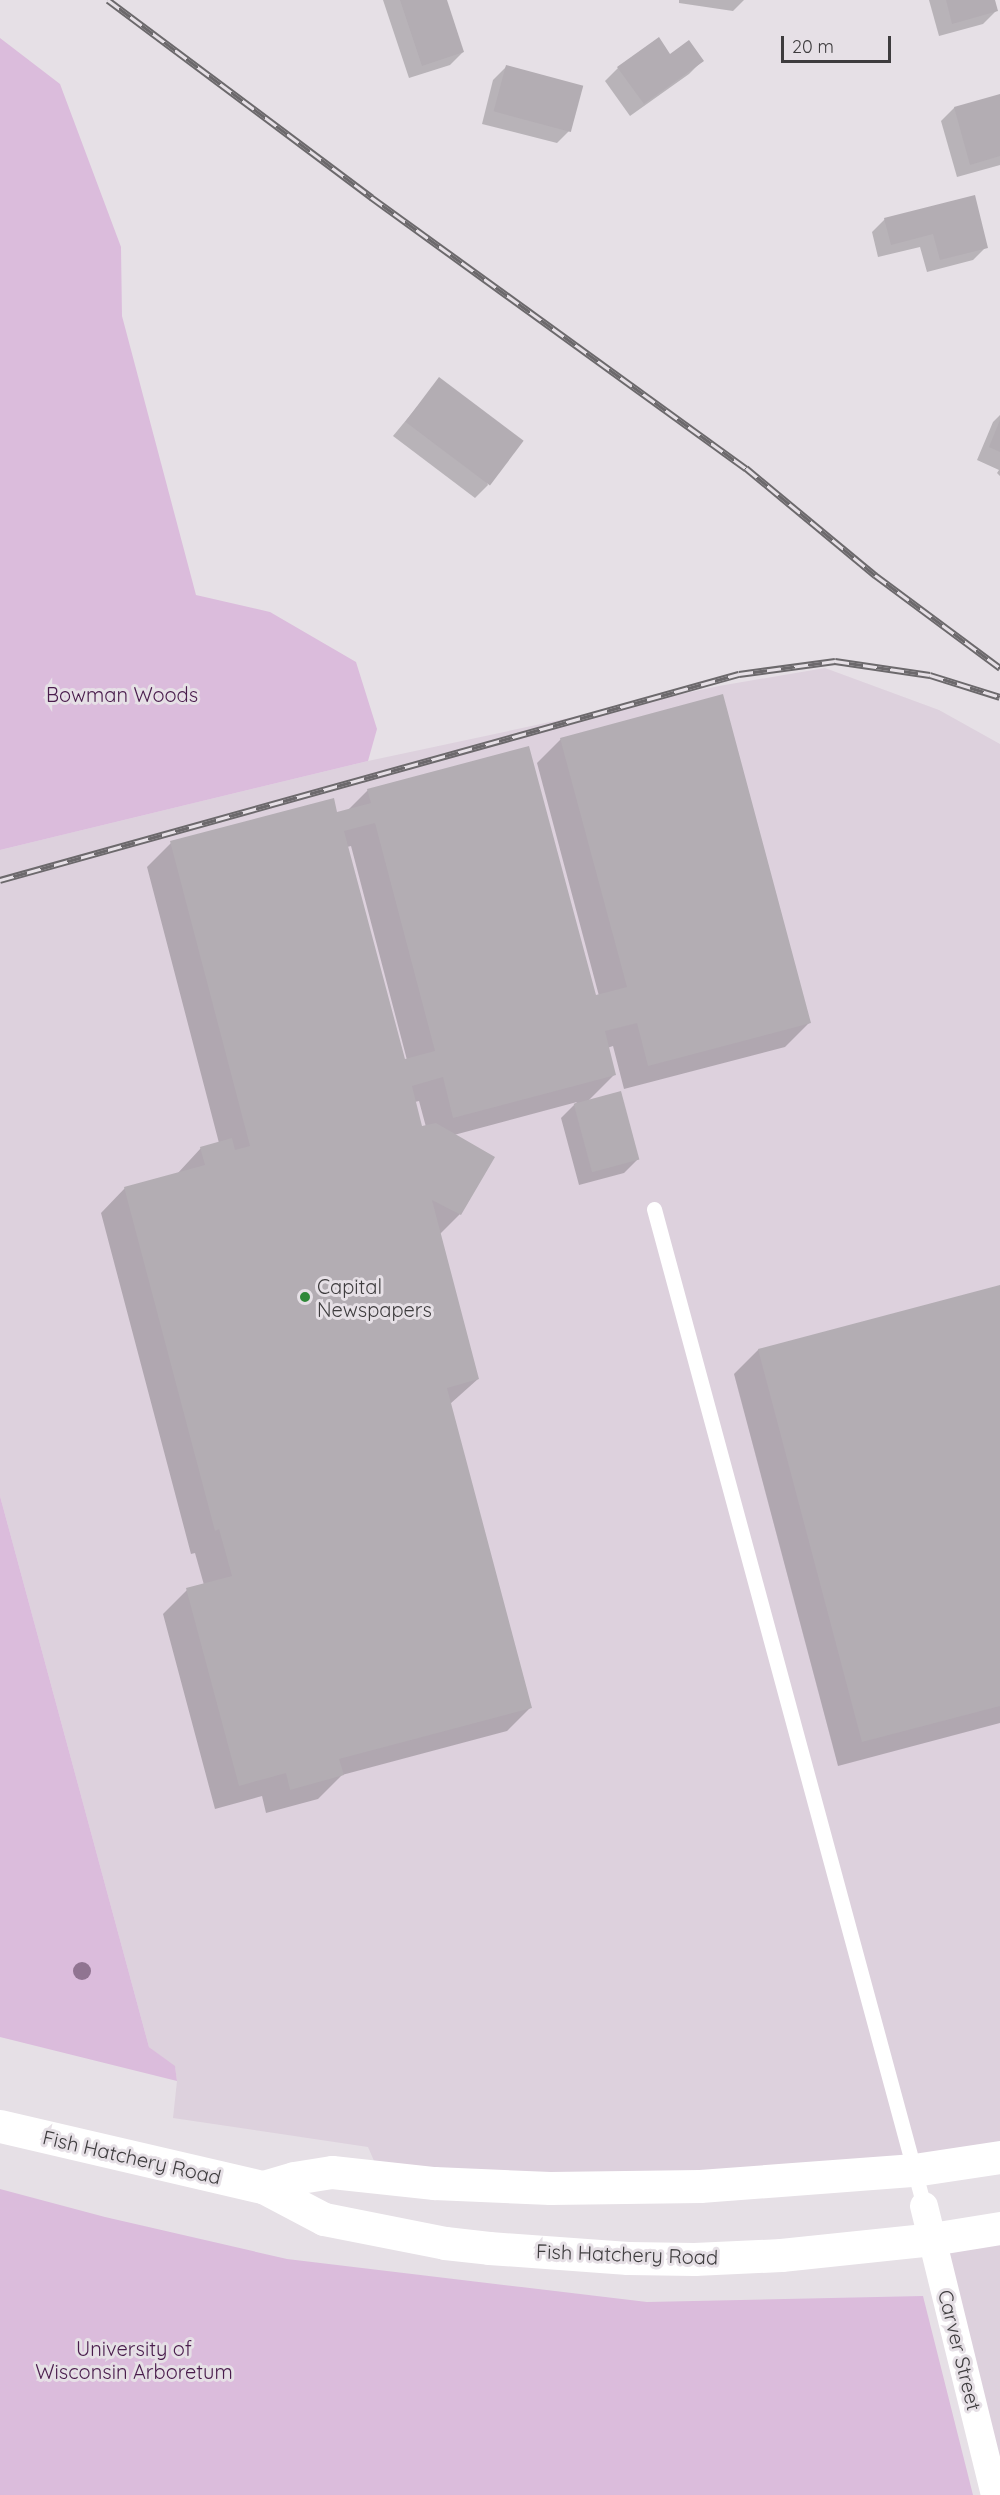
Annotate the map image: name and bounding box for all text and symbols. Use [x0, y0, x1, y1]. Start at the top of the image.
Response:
scale bar [784, 24, 894, 62]
text: 20 m [792, 35, 834, 58]
park label: Bowman Woods [46, 682, 198, 706]
place label: Capital Newspapers [317, 1274, 432, 1321]
marker: Capital Newspapers [298, 1290, 312, 1304]
street label: Fish Hatchery Road [41, 2125, 223, 2189]
street label: Fish Hatchery Road [536, 2239, 718, 2269]
street label: Carver Street [933, 2287, 987, 2413]
park label: University of Wisconsin Arboretum [35, 2336, 233, 2383]

